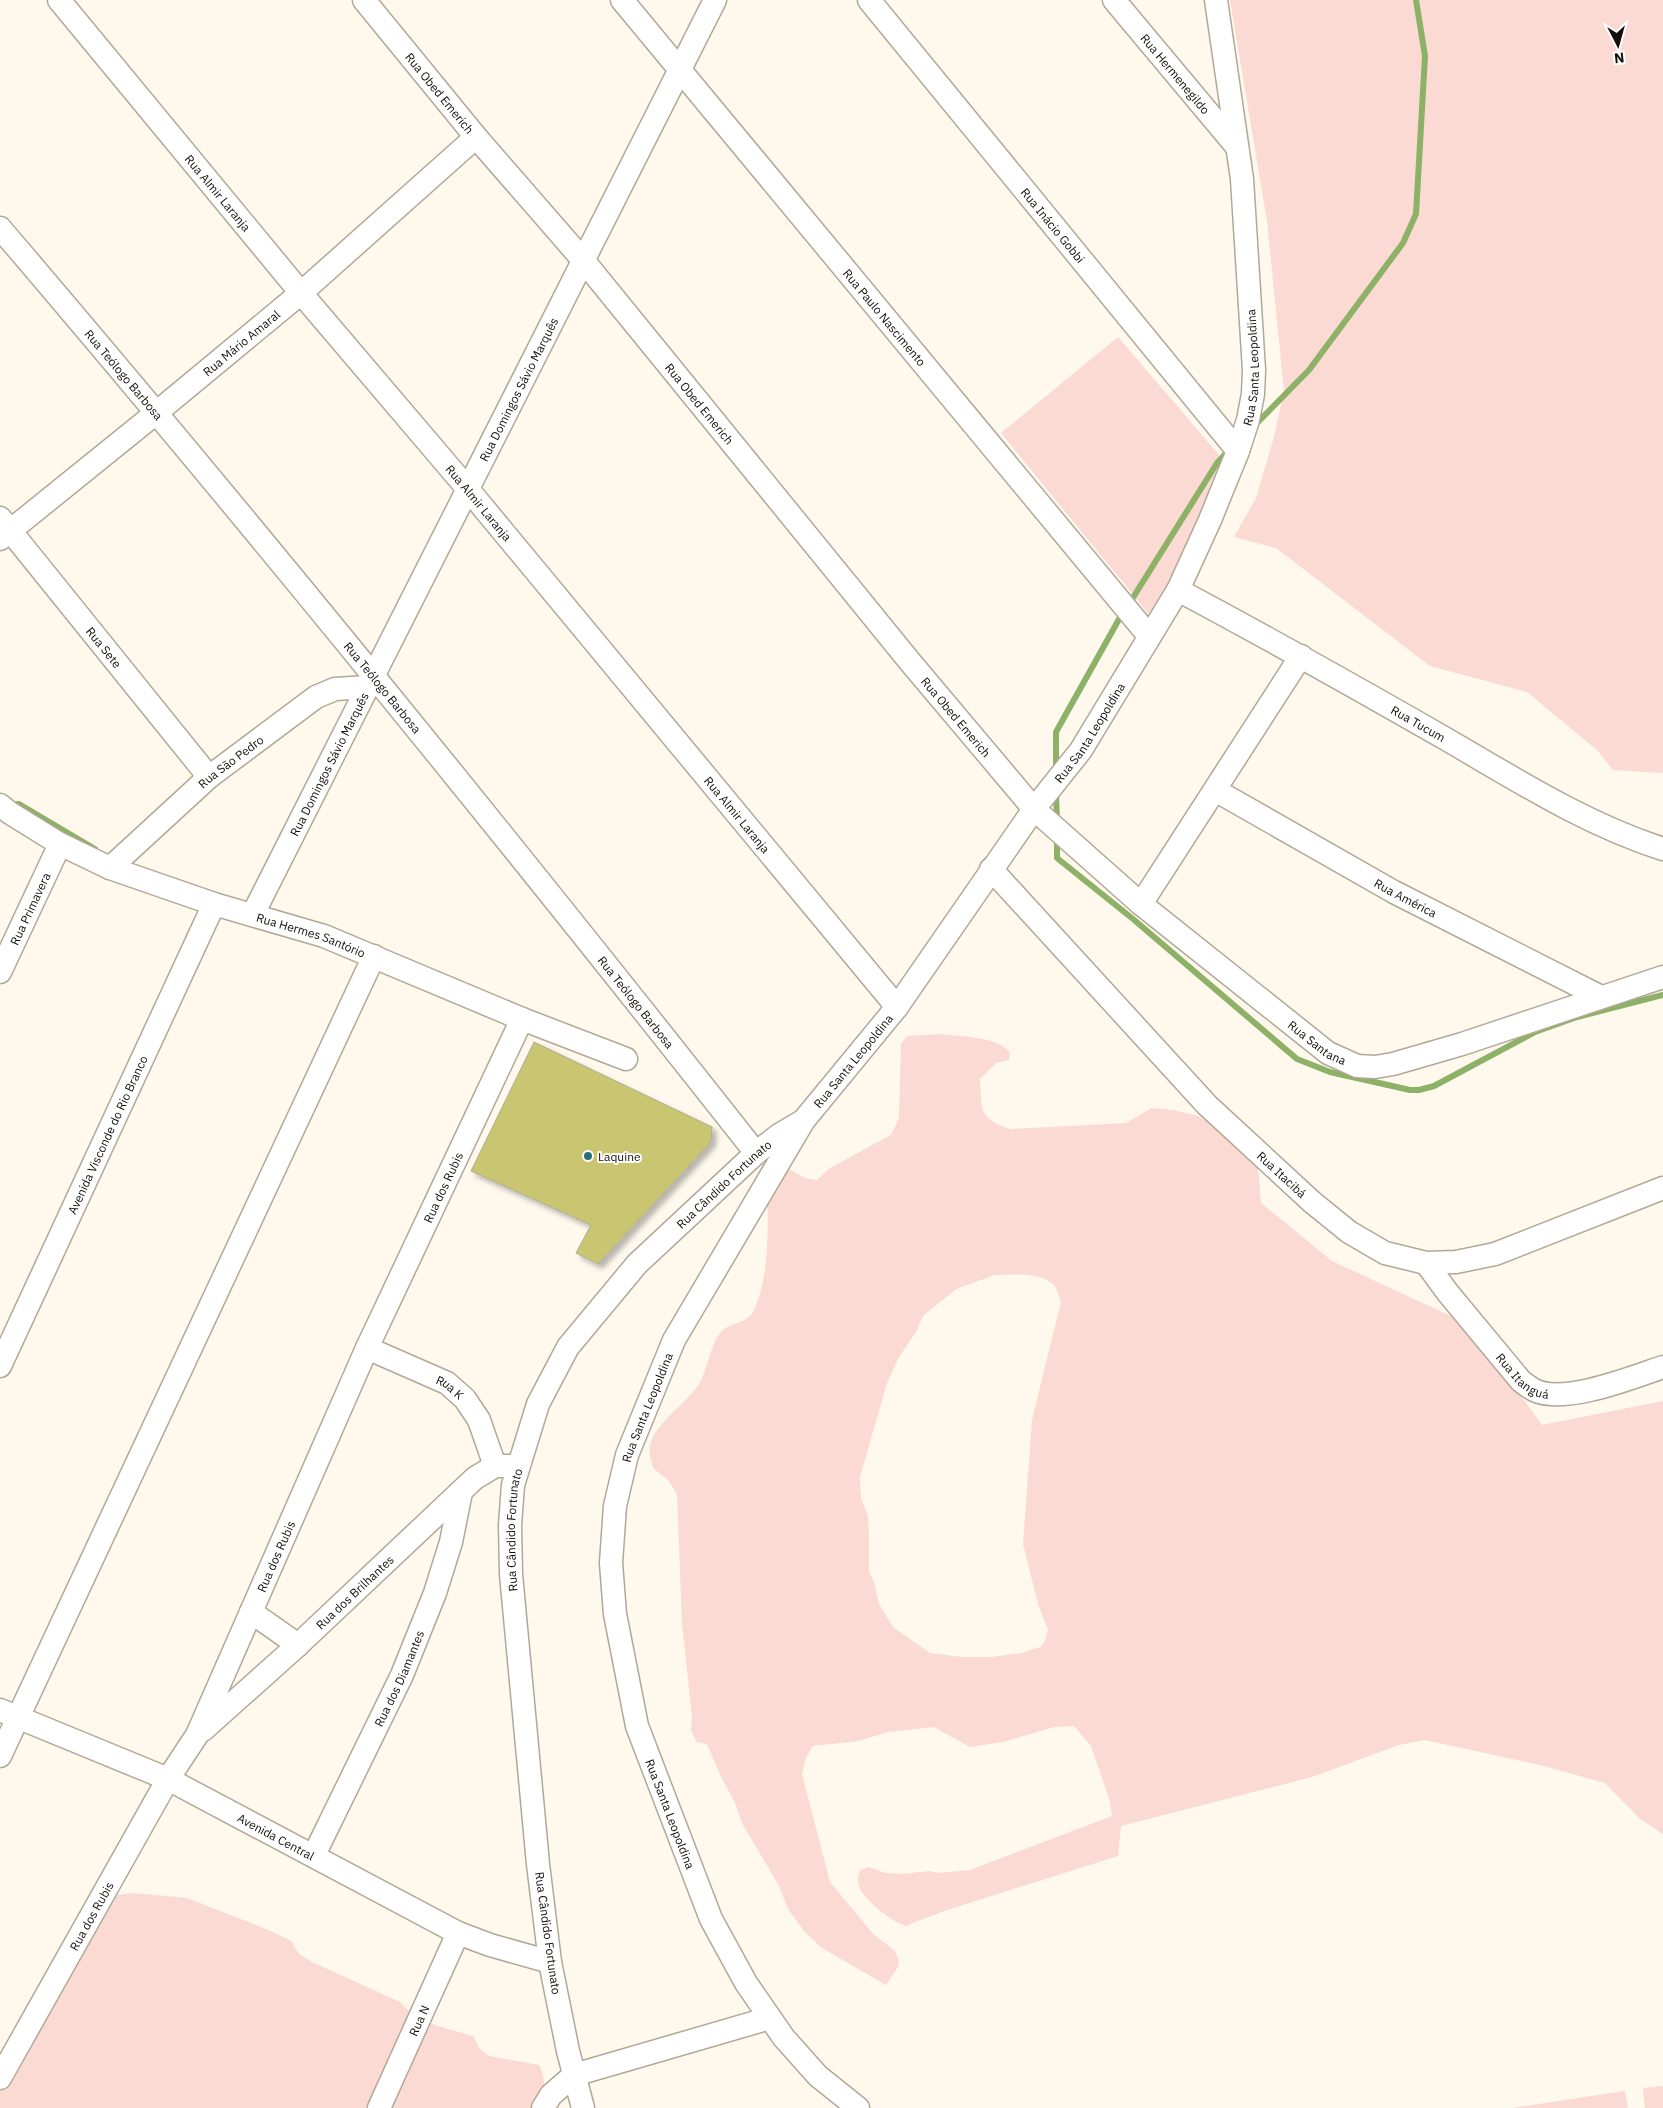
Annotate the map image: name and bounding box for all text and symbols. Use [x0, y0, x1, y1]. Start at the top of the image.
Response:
north arrow [1593, 20, 1643, 70]
street label: Rua Hermenegildo [1138, 30, 1214, 117]
text: N [1613, 48, 1625, 67]
street label: Rua Obed Emerich [402, 49, 477, 136]
street label: Rua Almir Laranja [182, 151, 255, 235]
street label: Rua Inácio Gobbi [1018, 185, 1088, 266]
street label: Rua Paulo Nascimento [840, 266, 930, 369]
street label: Rua Mário Amaral [199, 306, 283, 379]
street label: Rua Santa Leopoldina [1239, 308, 1262, 427]
street label: Rua Domingos Sávio Marquês [476, 315, 561, 464]
street label: Rua Teólogo Barbosa [82, 326, 167, 423]
street label: Rua Obed Emerich [662, 360, 737, 447]
street label: Rua Almir Laranja [443, 461, 515, 544]
street label: Rua Sete [83, 624, 125, 671]
street label: Rua Teólogo Barbosa [341, 639, 425, 737]
street label: Rua Obed Emerich [918, 674, 994, 760]
street label: Rua Santa Leopoldina [1051, 679, 1128, 785]
street label: Rua Domingos Sávio Marquês [286, 690, 371, 838]
street label: Rua Tucum [1389, 702, 1448, 745]
street label: Rua São Pedro [195, 731, 266, 791]
street label: Rua Almir Laranja [701, 773, 774, 856]
street label: Rua Primavera [6, 869, 53, 947]
street label: Rua América [1372, 875, 1440, 920]
street label: Rua Hermes Santório [255, 909, 368, 960]
street label: Rua Teólogo Barbosa [595, 953, 678, 1052]
street label: Rua Santa Leopoldina [810, 1010, 896, 1111]
street label: Rua Santana [1285, 1017, 1349, 1068]
street label: Avenida Visconde do Rio Branco [64, 1053, 150, 1216]
street label: Rua Cândido Fortunato [673, 1136, 774, 1231]
street label: Rua Itacibá [1254, 1148, 1310, 1201]
street label: Rua dos Rubis [420, 1149, 466, 1225]
place label: Laquine [598, 1149, 641, 1164]
marker: Laquine [582, 1150, 594, 1162]
street label: Rua Santa Leopoldina [618, 1350, 676, 1464]
street label: Rua Itanguá [1493, 1350, 1551, 1402]
street label: Rua K [434, 1372, 468, 1402]
street label: Rua Cândido Fortunato [502, 1466, 525, 1592]
street label: Rua dos Rubis [253, 1518, 298, 1594]
street label: Rua dos Brilhantes [312, 1551, 397, 1632]
street label: Rua dos Diamantes [370, 1628, 427, 1729]
street label: Rua Santa Leopoldina [642, 1757, 698, 1872]
street label: Avenida Central [235, 1810, 317, 1863]
street label: Rua Cândido Fortunato [532, 1871, 564, 1996]
street label: Rua dos Rubis [66, 1879, 116, 1953]
street label: Rua N [405, 2003, 432, 2038]

